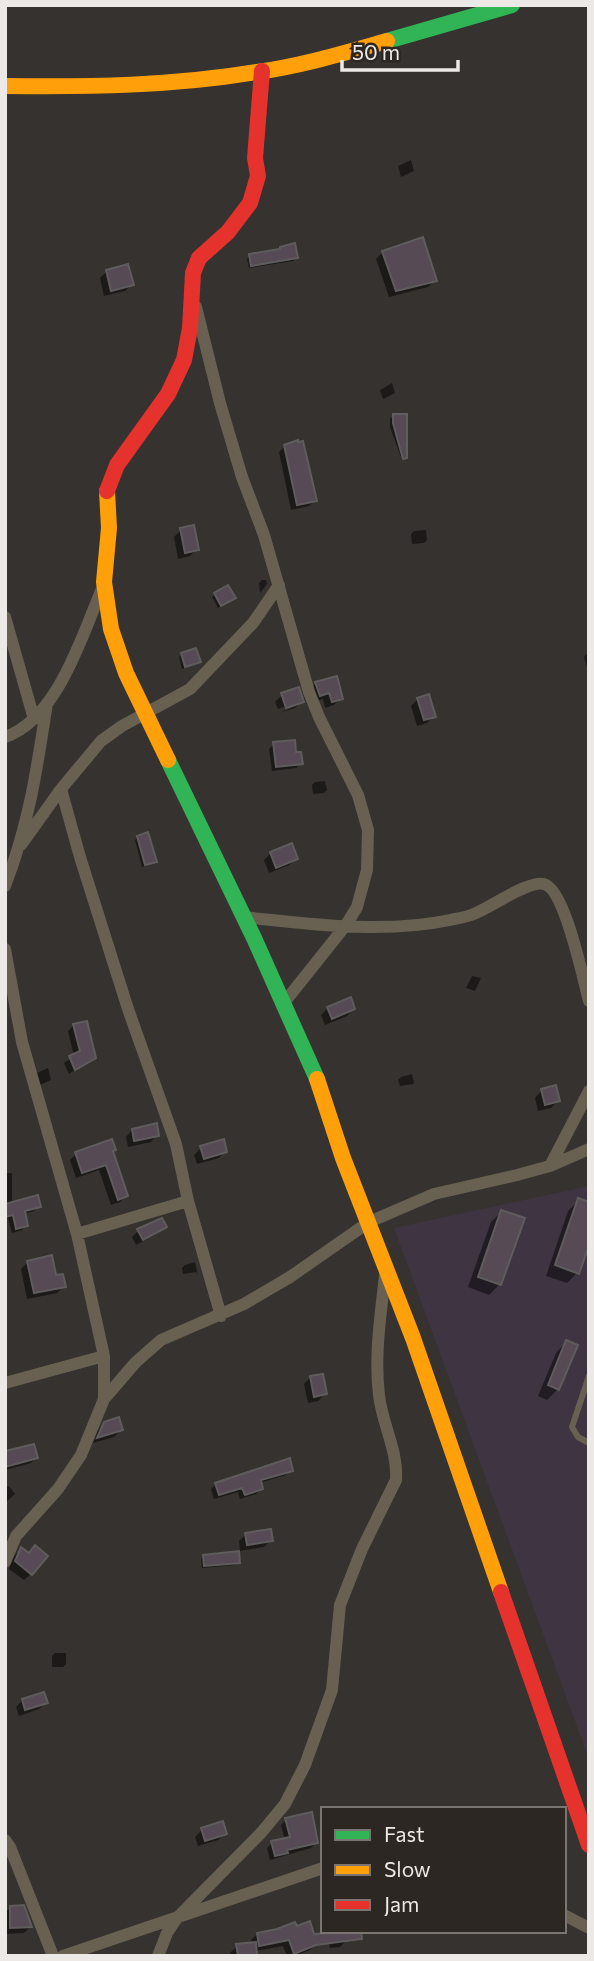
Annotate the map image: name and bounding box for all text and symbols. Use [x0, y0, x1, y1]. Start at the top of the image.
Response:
scale bar [342, 28, 458, 72]
text: 50 m [352, 39, 400, 64]
legend [321, 1807, 566, 1933]
text: Fast [384, 1821, 425, 1846]
text: Slow [384, 1856, 431, 1881]
text: Jam [384, 1891, 419, 1916]

